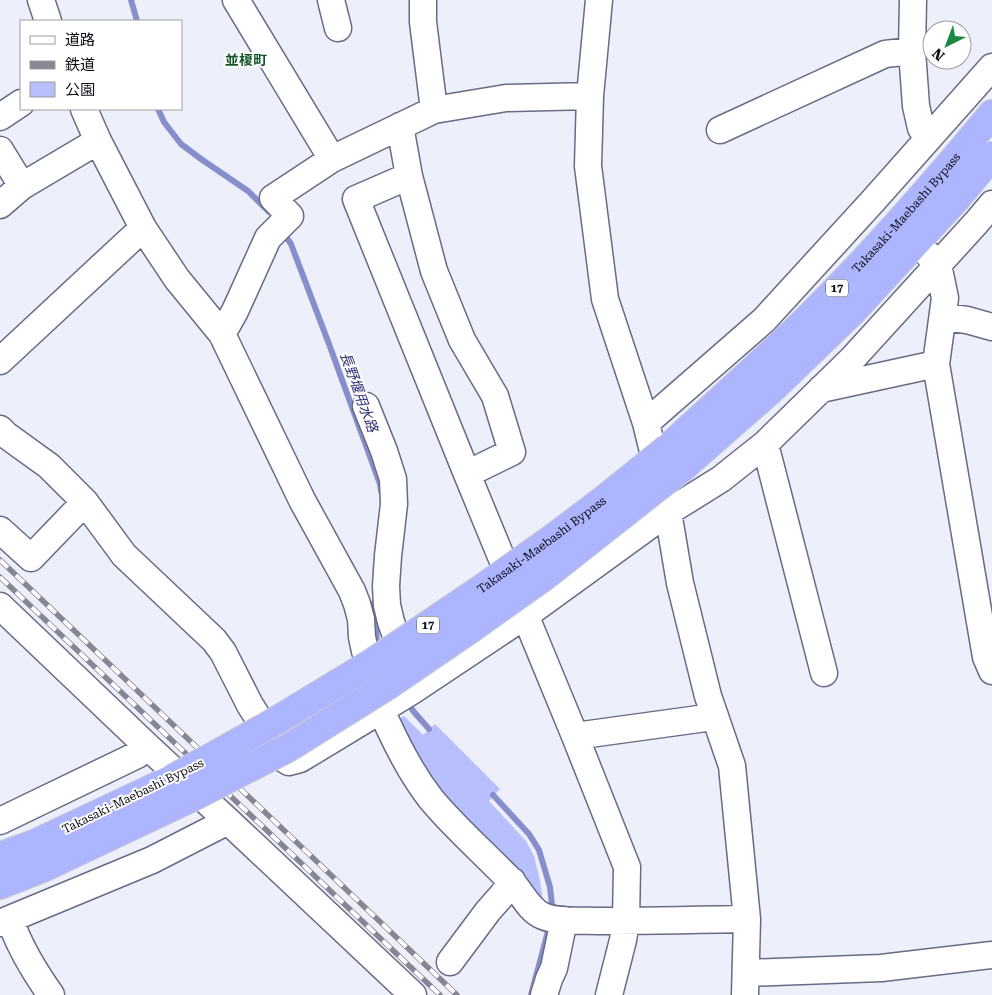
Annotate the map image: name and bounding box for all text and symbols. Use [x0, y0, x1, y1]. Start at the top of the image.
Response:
legend [20, 20, 182, 110]
north arrow [922, 20, 972, 70]
text: 道路 [65, 31, 95, 49]
text: N [929, 45, 948, 64]
district label: 並榎町 [225, 52, 267, 68]
text: 鉄道 [65, 56, 95, 74]
text: 公園 [65, 81, 95, 99]
street label: Takasaki-Maebashi Bypass [849, 150, 964, 276]
road number: 17 [826, 280, 848, 296]
water label: 長野堰用水路 [337, 350, 381, 435]
street label: Takasaki-Maebashi Bypass [475, 493, 609, 596]
road number: 17 [417, 616, 439, 634]
street label: Takasaki-Maebashi Bypass [60, 755, 206, 836]

